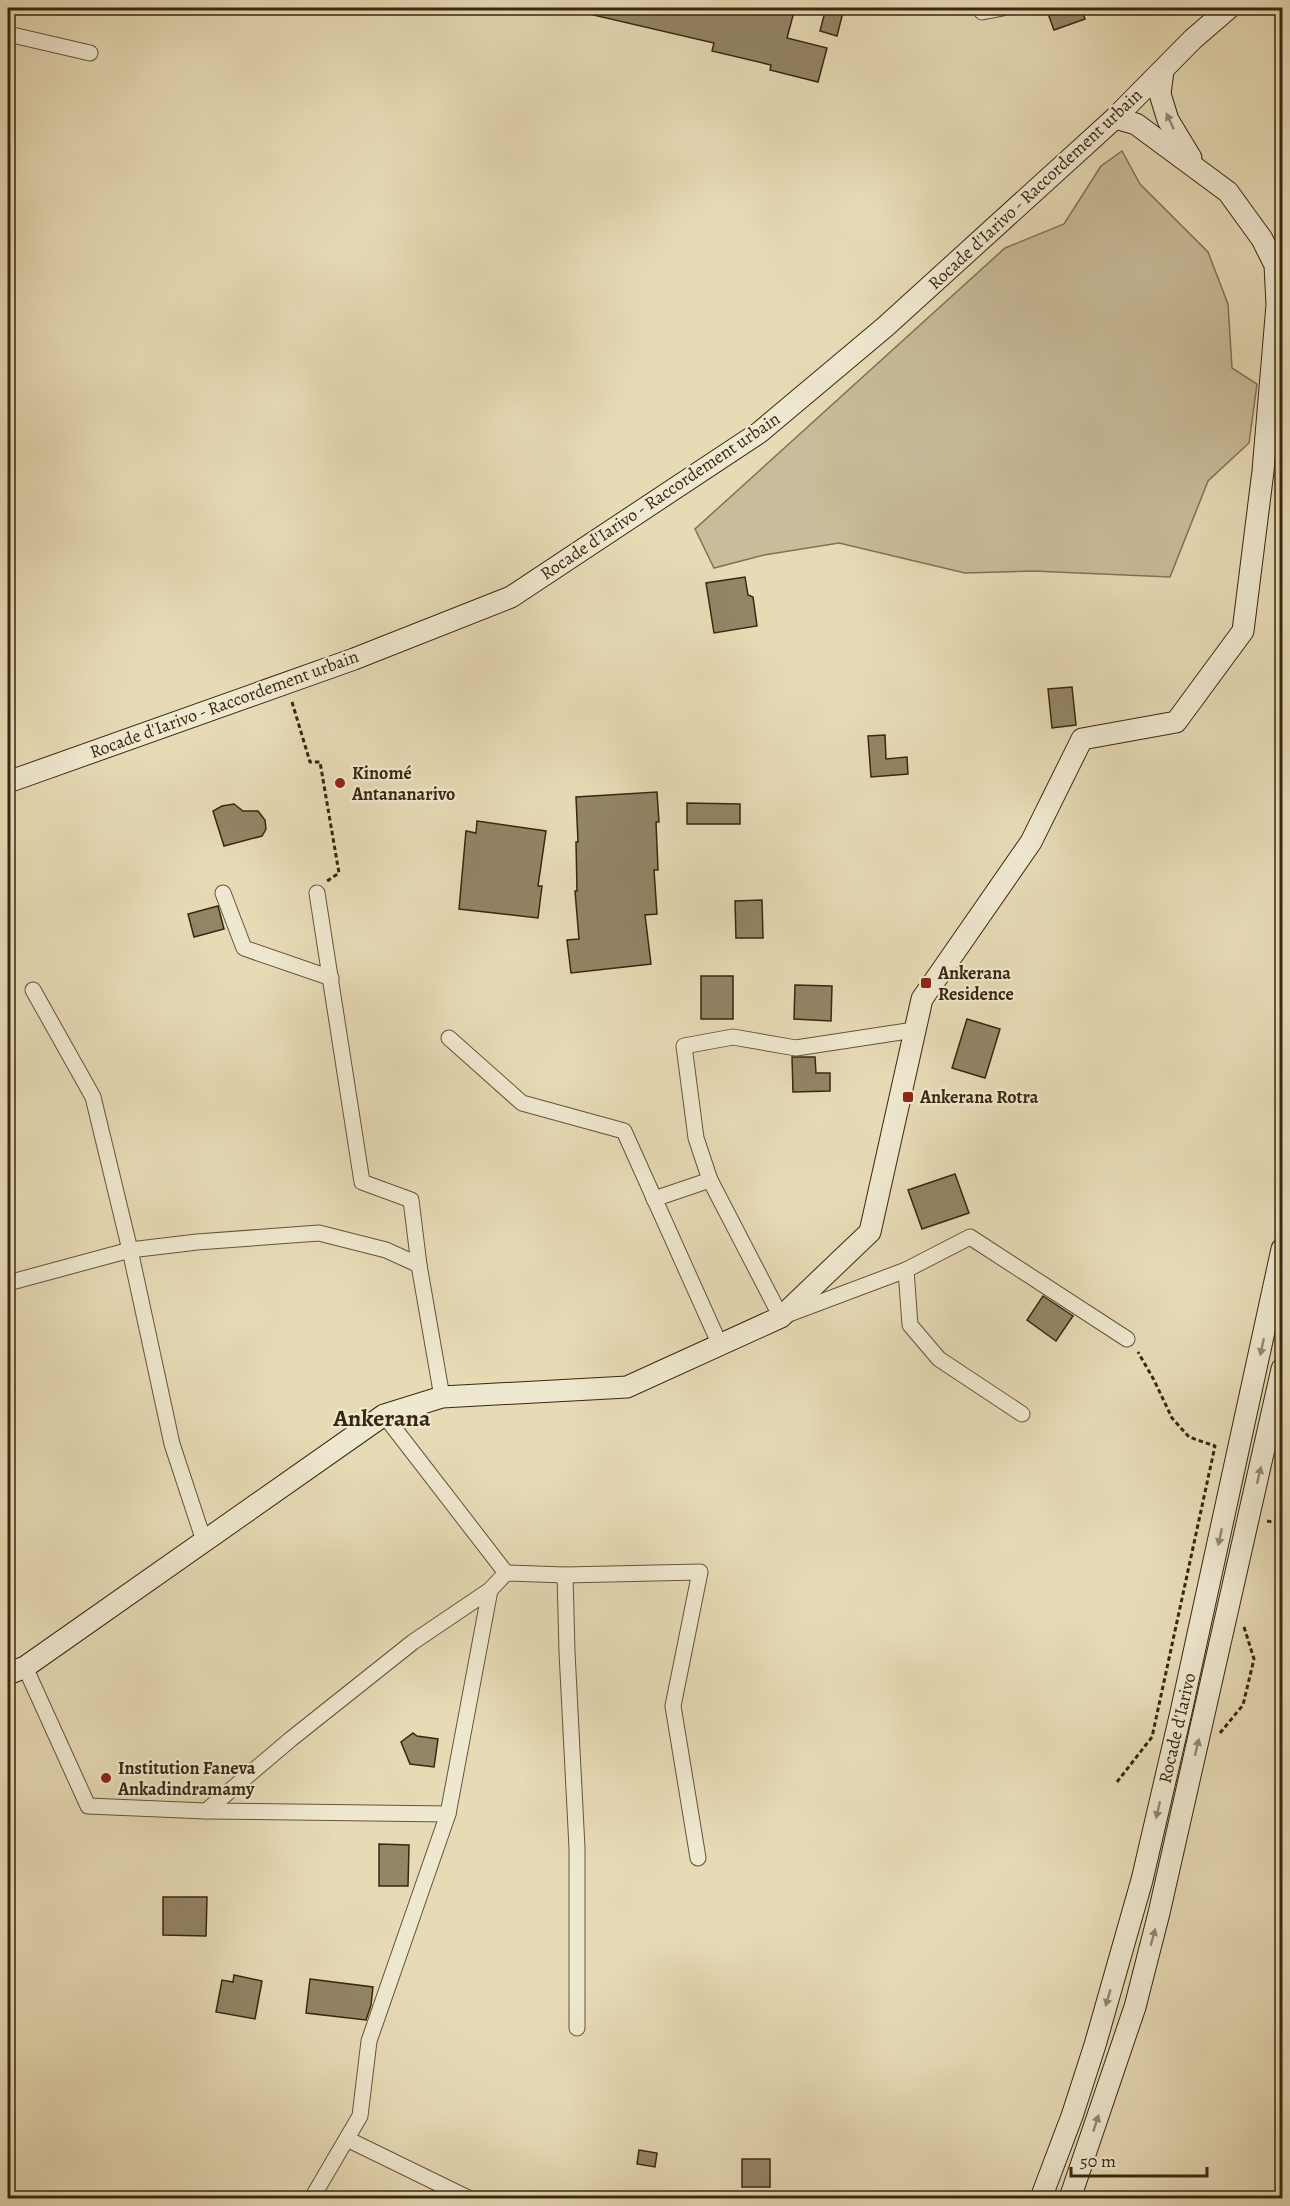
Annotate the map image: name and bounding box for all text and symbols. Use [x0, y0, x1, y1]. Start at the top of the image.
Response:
street label: Rocade d'Iarivo - Raccordement urbain [923, 83, 1147, 295]
one-way arrow [1166, 113, 1175, 130]
street label: Rocade d'Iarivo - Raccordement urbain [535, 406, 785, 585]
street label: Rocade d'Iarivo - Raccordement urbain [86, 644, 362, 764]
place label: Kinomé Antananarivo [351, 761, 455, 806]
marker: Kinomé Antananarivo [333, 776, 347, 790]
place label: Ankerana Residence [937, 961, 1014, 1006]
marker: Ankerana Residence [919, 976, 933, 990]
place label: Ankerana Rotra [919, 1085, 1039, 1109]
marker: Ankerana Rotra [901, 1090, 915, 1104]
one-way arrow [1257, 1338, 1266, 1357]
district label: Ankerana [332, 1402, 431, 1434]
one-way arrow [1254, 1466, 1264, 1484]
one-way arrow [1214, 1528, 1224, 1547]
street label: Rocade d'Iarivo [1153, 1670, 1201, 1786]
one-way arrow [1193, 1737, 1202, 1756]
place label: Institution Faneva Ankadindramamy [117, 1756, 256, 1801]
marker: Institution Faneva Ankadindramamy [99, 1771, 113, 1785]
one-way arrow [1153, 1800, 1163, 1819]
one-way arrow [1149, 1928, 1158, 1946]
one-way arrow [1103, 1989, 1113, 2007]
one-way arrow [1092, 2114, 1102, 2132]
scale bar [1071, 2140, 1208, 2178]
text: 50 m [1080, 2149, 1116, 2173]

